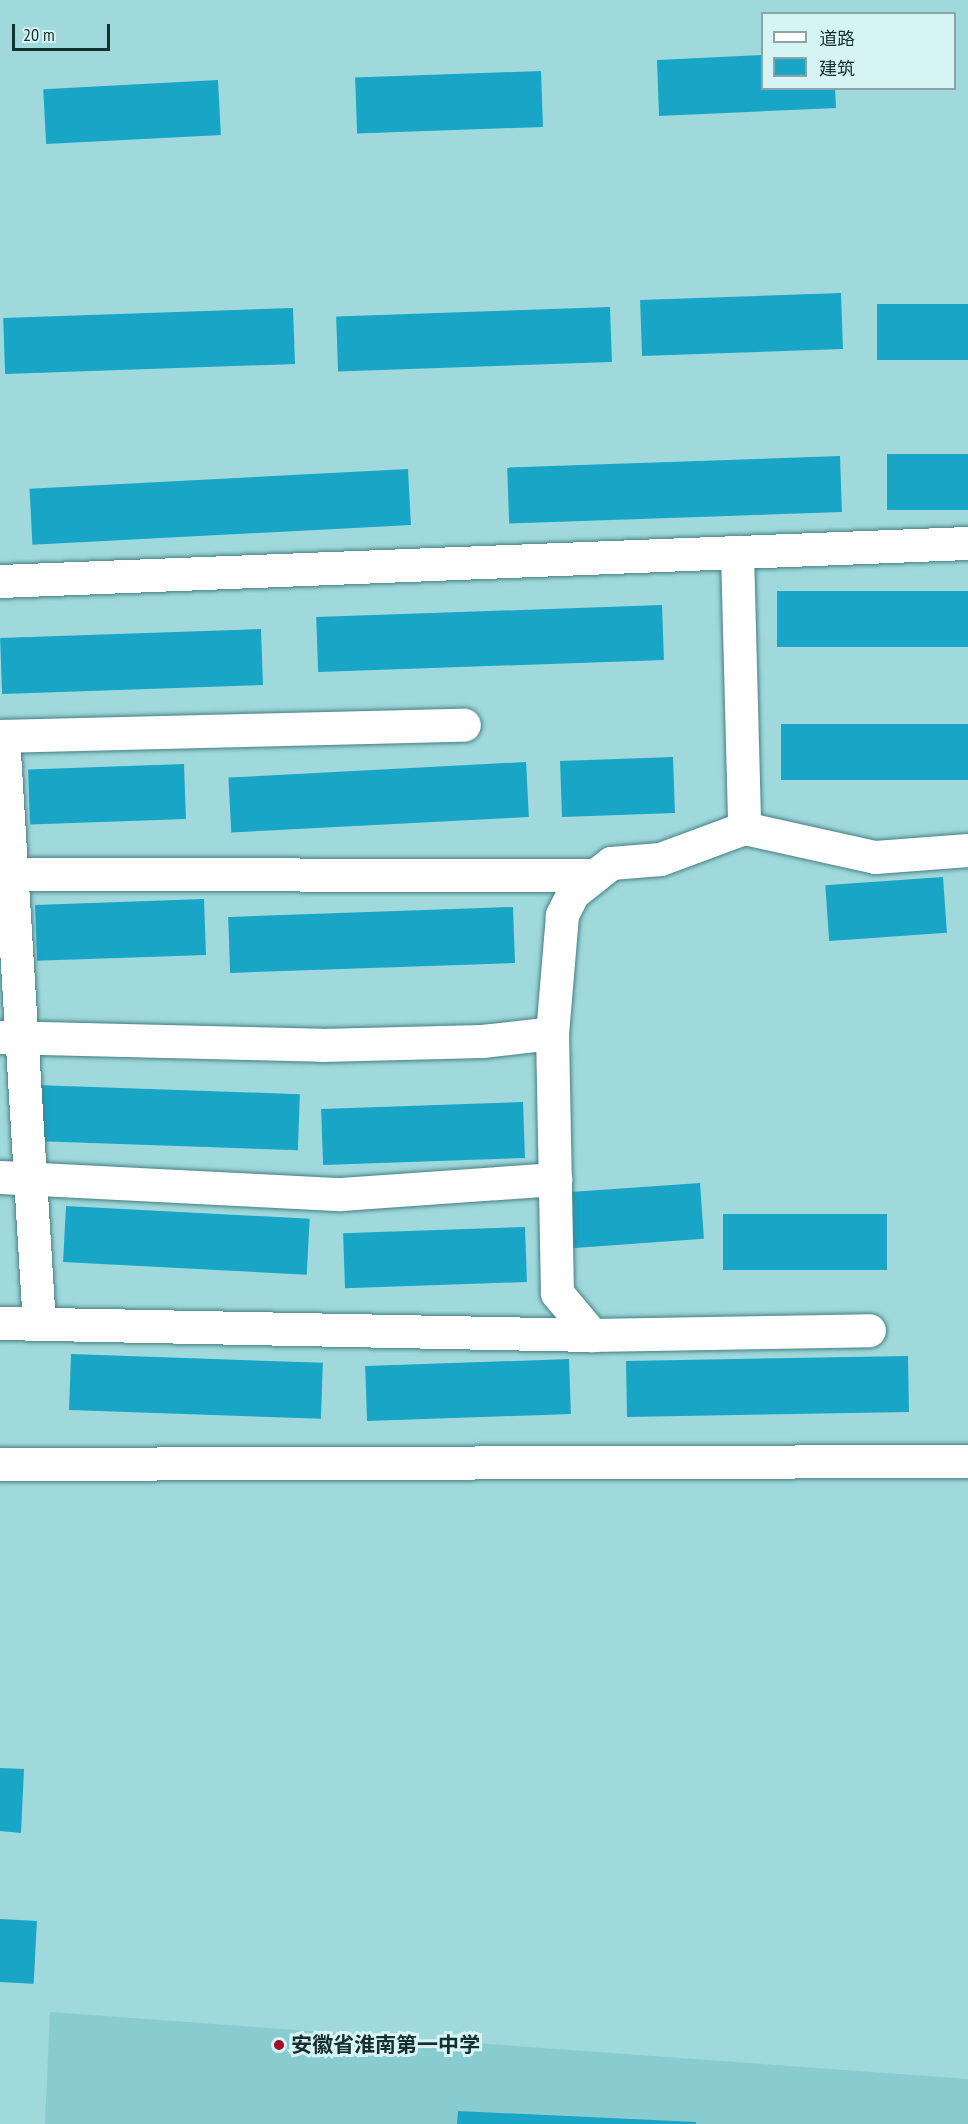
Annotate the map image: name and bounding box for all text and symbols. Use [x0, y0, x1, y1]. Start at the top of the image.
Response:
scale bar [15, 12, 112, 50]
legend [761, 12, 956, 90]
text: 20 m [23, 23, 55, 46]
text: 道路 [819, 27, 855, 50]
text: 建筑 [819, 57, 855, 80]
place label: 安徽省淮南第一中学 [291, 2032, 480, 2058]
marker: 安徽省淮南第一中学 [272, 2038, 286, 2052]

